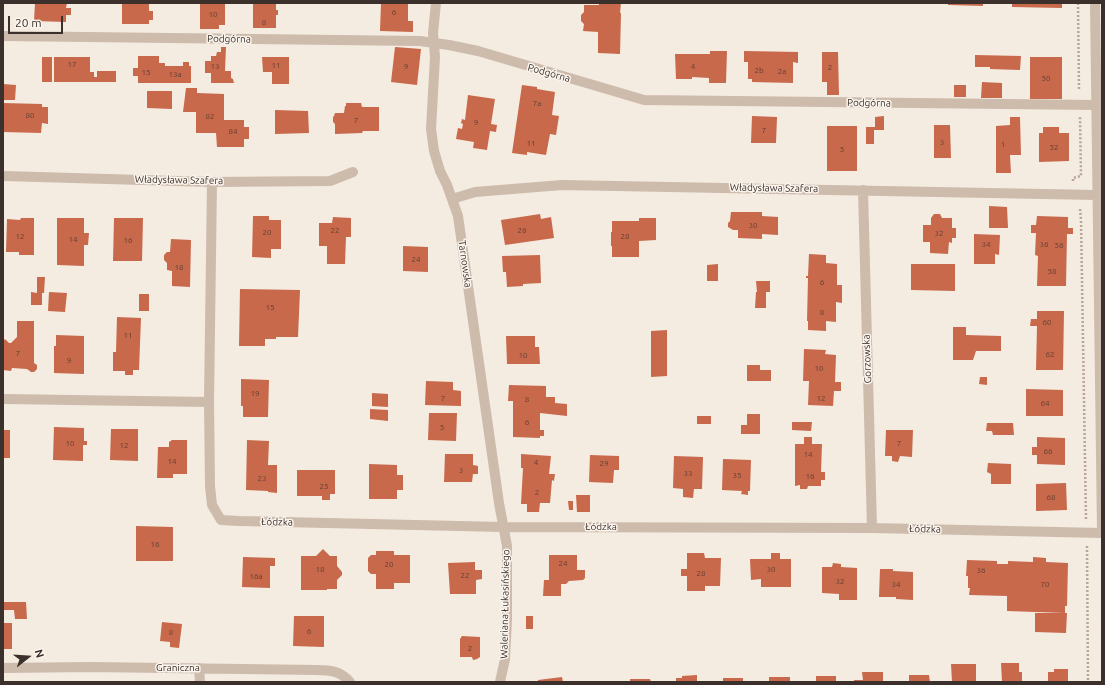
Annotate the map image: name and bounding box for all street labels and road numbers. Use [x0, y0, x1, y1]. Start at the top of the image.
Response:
street label: Podgórna [207, 33, 251, 45]
street label: Podgórna [526, 61, 572, 85]
street label: Podgórna [847, 97, 891, 109]
street label: Władysława Szafera [135, 173, 223, 187]
street label: Władysława Szafera [730, 181, 818, 195]
street label: Tarnowska [456, 239, 474, 289]
street label: Gorzowska [860, 334, 874, 384]
street label: Łódzka [261, 516, 293, 528]
street label: Łódzka [585, 521, 617, 533]
street label: Łódzka [909, 523, 941, 535]
street label: Waleriana Łukasińskiego [498, 549, 512, 659]
street label: Graniczna [156, 662, 200, 674]

